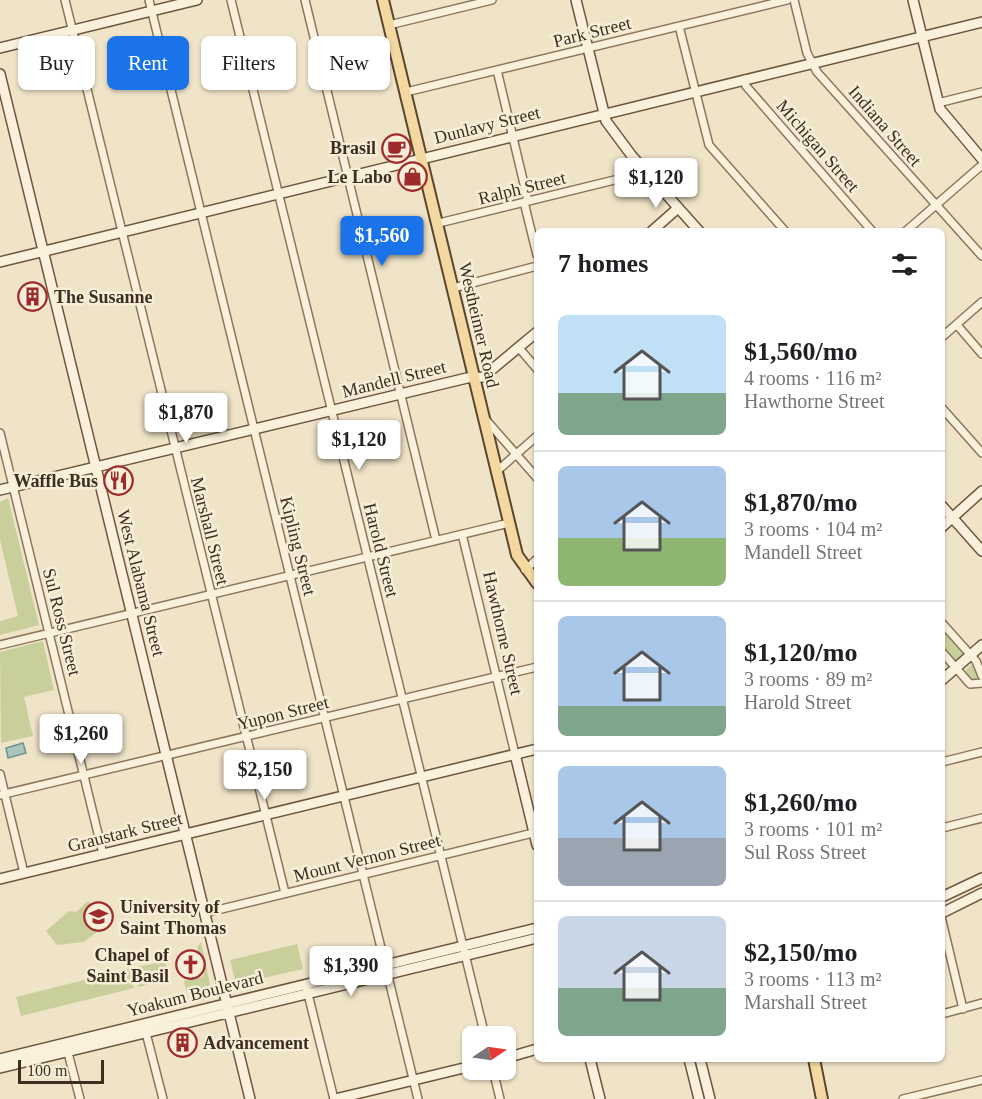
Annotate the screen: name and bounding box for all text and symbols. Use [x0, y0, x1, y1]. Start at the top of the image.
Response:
street label: Park Street [551, 13, 633, 51]
chip: Buy [18, 36, 95, 90]
chip: Rent [107, 36, 189, 90]
chip: Filters [201, 36, 296, 90]
chip: New [308, 36, 390, 90]
street label: Indiana Street [844, 82, 926, 170]
street label: Michigan Street [773, 96, 863, 196]
street label: Dunlavy Street [432, 102, 542, 148]
cafe icon: Brasil [381, 132, 413, 164]
place label: Brasil [330, 138, 376, 158]
pin: $1,120 [607, 158, 705, 209]
shop icon: Le Labo [397, 161, 429, 193]
text: $1,120 [629, 166, 684, 188]
place label: Le Labo [327, 167, 392, 187]
street label: Ralph Street [476, 167, 568, 209]
pin: $1,560 [333, 216, 431, 267]
text: $1,560 [355, 224, 410, 246]
icon: filters [888, 248, 921, 281]
text: 7 homes [558, 249, 648, 278]
street label: Westheimer Road [455, 260, 503, 390]
building icon: The Susanne [17, 281, 49, 313]
place label: The Susanne [54, 287, 153, 307]
text: $1,560/mo [744, 337, 857, 366]
icon: home [606, 339, 678, 411]
street label: Mandell Street [340, 356, 448, 402]
text: 4 rooms · 116 m² [744, 367, 881, 389]
text: Hawthorne Street [744, 390, 885, 412]
pin: $1,870 [137, 393, 235, 444]
text: $1,870 [159, 401, 214, 423]
pin: $1,120 [310, 420, 408, 471]
text: $1,120 [332, 428, 387, 450]
restaurant icon: Waffle Bus [103, 465, 135, 497]
place label: Waffle Bus [13, 471, 98, 491]
street label: Marshall Street [187, 475, 233, 587]
text: $1,870/mo [744, 488, 857, 517]
icon: home [606, 490, 678, 562]
street label: Kipling Street [276, 494, 320, 598]
street label: Harold Street [360, 501, 402, 599]
street label: West Alabama Street [113, 508, 169, 658]
text: 3 rooms · 104 m² [744, 518, 882, 540]
text: Mandell Street [744, 541, 862, 563]
street label: Sul Ross Street [39, 566, 85, 678]
street label: Hawthorne Street [479, 569, 527, 697]
text: $1,120/mo [744, 638, 857, 667]
icon: home [606, 640, 678, 712]
text: 3 rooms · 89 m² [744, 668, 872, 690]
text: Harold Street [744, 691, 851, 713]
street label: Yupon Street [235, 692, 331, 734]
pin: $1,260 [32, 714, 130, 765]
text: $1,260 [54, 722, 109, 744]
pin: $2,150 [216, 750, 314, 801]
text: $2,150 [238, 758, 293, 780]
text: $1,260/mo [744, 788, 857, 817]
icon: home [606, 790, 678, 862]
street label: Graustark Street [66, 808, 184, 856]
text: 3 rooms · 101 m² [744, 818, 882, 840]
street label: Mount Vernon Street [291, 830, 443, 886]
text: Sul Ross Street [744, 841, 866, 863]
place label: University of Saint Thomas [120, 897, 226, 938]
school or university icon: University of Saint Thomas [83, 901, 115, 933]
text: $2,150/mo [744, 938, 857, 967]
icon: home [606, 940, 678, 1012]
place label: Chapel of Saint Basil [86, 945, 170, 986]
pin: $1,390 [302, 946, 400, 997]
church icon: Chapel of Saint Basil [174, 949, 206, 981]
text: $1,390 [324, 954, 379, 976]
street label: Yoakum Boulevard [125, 967, 265, 1021]
text: 3 rooms · 113 m² [744, 968, 881, 990]
text: Marshall Street [744, 991, 867, 1013]
north arrow [462, 1026, 516, 1080]
map controls [462, 1026, 516, 1080]
building icon: Advancement [166, 1027, 198, 1059]
place label: Advancement [203, 1033, 309, 1053]
scale bar [18, 1057, 104, 1084]
text: 100 m [27, 1062, 67, 1079]

